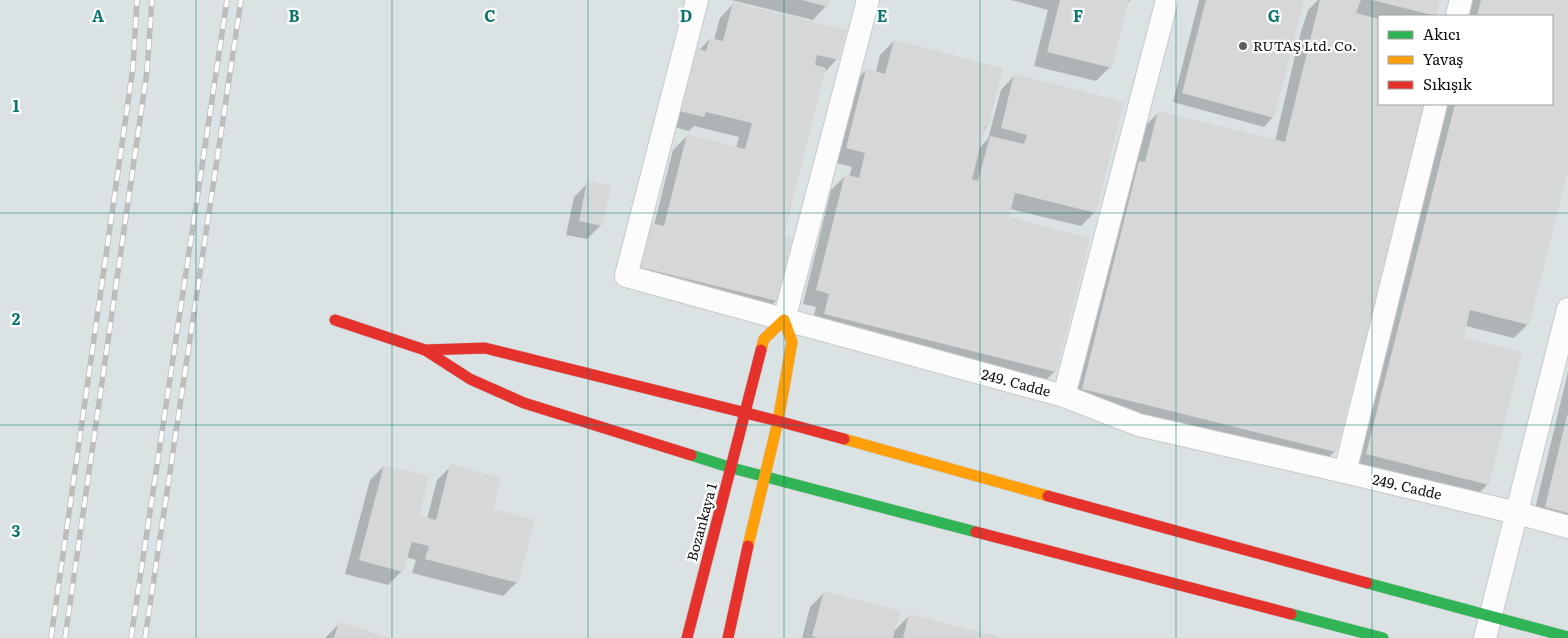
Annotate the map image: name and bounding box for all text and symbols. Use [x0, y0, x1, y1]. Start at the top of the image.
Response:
text: A [92, 3, 104, 27]
text: B [288, 3, 300, 27]
text: C [484, 3, 496, 27]
text: D [680, 3, 692, 27]
text: E [877, 3, 888, 27]
text: F [1073, 3, 1083, 27]
text: G [1268, 3, 1280, 27]
legend [1378, 15, 1553, 105]
text: Akıcı [1423, 22, 1461, 45]
place label: RUTAŞ Ltd. Co. [1253, 35, 1357, 55]
marker: RUTAŞ Ltd. Co. [1237, 40, 1249, 52]
text: Yavaş [1423, 47, 1463, 70]
text: Sıkışık [1423, 72, 1473, 95]
text: 1 [13, 93, 20, 117]
text: 2 [12, 306, 21, 330]
street label: 249. Cadde [979, 363, 1053, 401]
street label: 249. Cadde [1370, 468, 1444, 504]
street label: Bozankaya 1 [681, 480, 721, 563]
text: 3 [12, 518, 21, 542]

